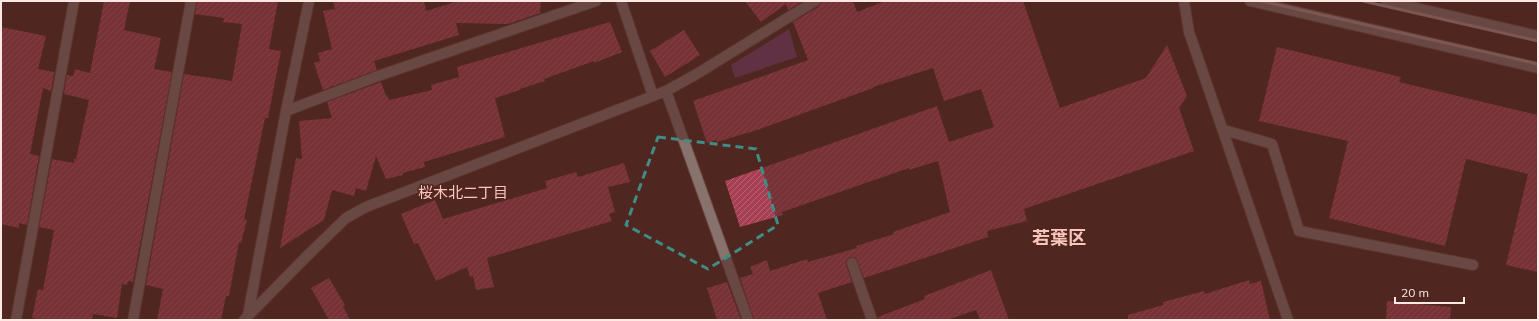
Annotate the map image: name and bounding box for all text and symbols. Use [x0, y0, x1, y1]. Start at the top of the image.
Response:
district label: 桜木北二丁目 [418, 183, 508, 202]
district label: 若葉区 [1032, 226, 1086, 249]
scale bar [1395, 279, 1464, 305]
text: 20 m [1401, 285, 1429, 300]

